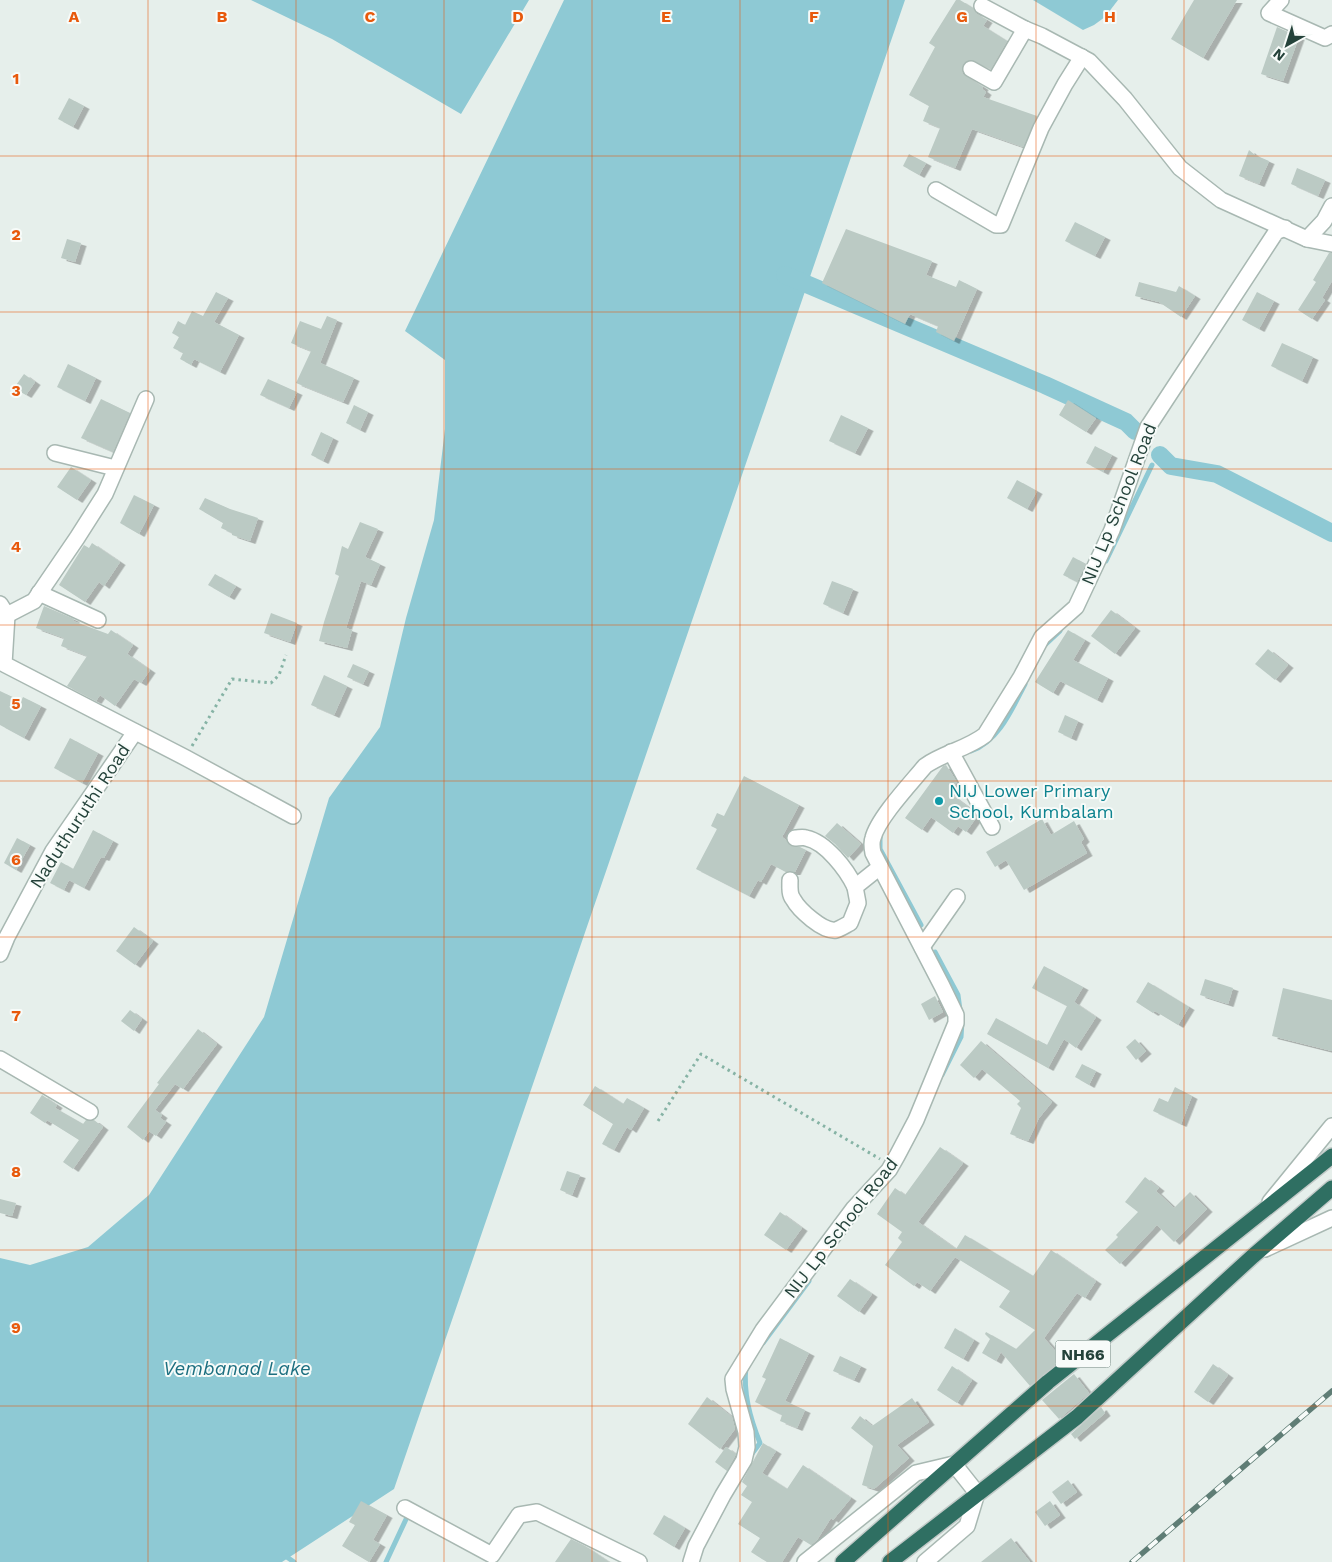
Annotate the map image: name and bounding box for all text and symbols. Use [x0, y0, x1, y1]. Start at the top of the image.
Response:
text: A [69, 7, 80, 26]
text: B [217, 7, 228, 26]
text: C [365, 7, 376, 26]
text: D [512, 7, 524, 26]
text: E [661, 7, 671, 26]
text: F [809, 7, 819, 26]
text: G [956, 7, 968, 26]
text: H [1104, 7, 1116, 26]
north arrow [1262, 20, 1312, 70]
text: N [1270, 46, 1288, 65]
text: 1 [13, 69, 19, 88]
text: 2 [11, 225, 21, 244]
text: 3 [11, 381, 21, 400]
street label: NIJ Lp School Road [1077, 420, 1161, 588]
text: 4 [11, 537, 21, 556]
text: 5 [11, 694, 21, 713]
street label: Naduthuruthi Road [25, 740, 134, 892]
place label: NIJ Lower Primary School, Kumbalam [949, 780, 1114, 822]
marker: NIJ Lower Primary School, Kumbalam [933, 795, 945, 807]
text: 6 [11, 850, 21, 869]
text: 7 [11, 1006, 21, 1025]
street label: NIJ Lp School Road [779, 1153, 902, 1302]
text: 8 [11, 1162, 21, 1181]
text: 9 [11, 1318, 21, 1337]
road number: NH66 [1056, 1340, 1110, 1368]
water label: Vembanad Lake [163, 1357, 311, 1380]

